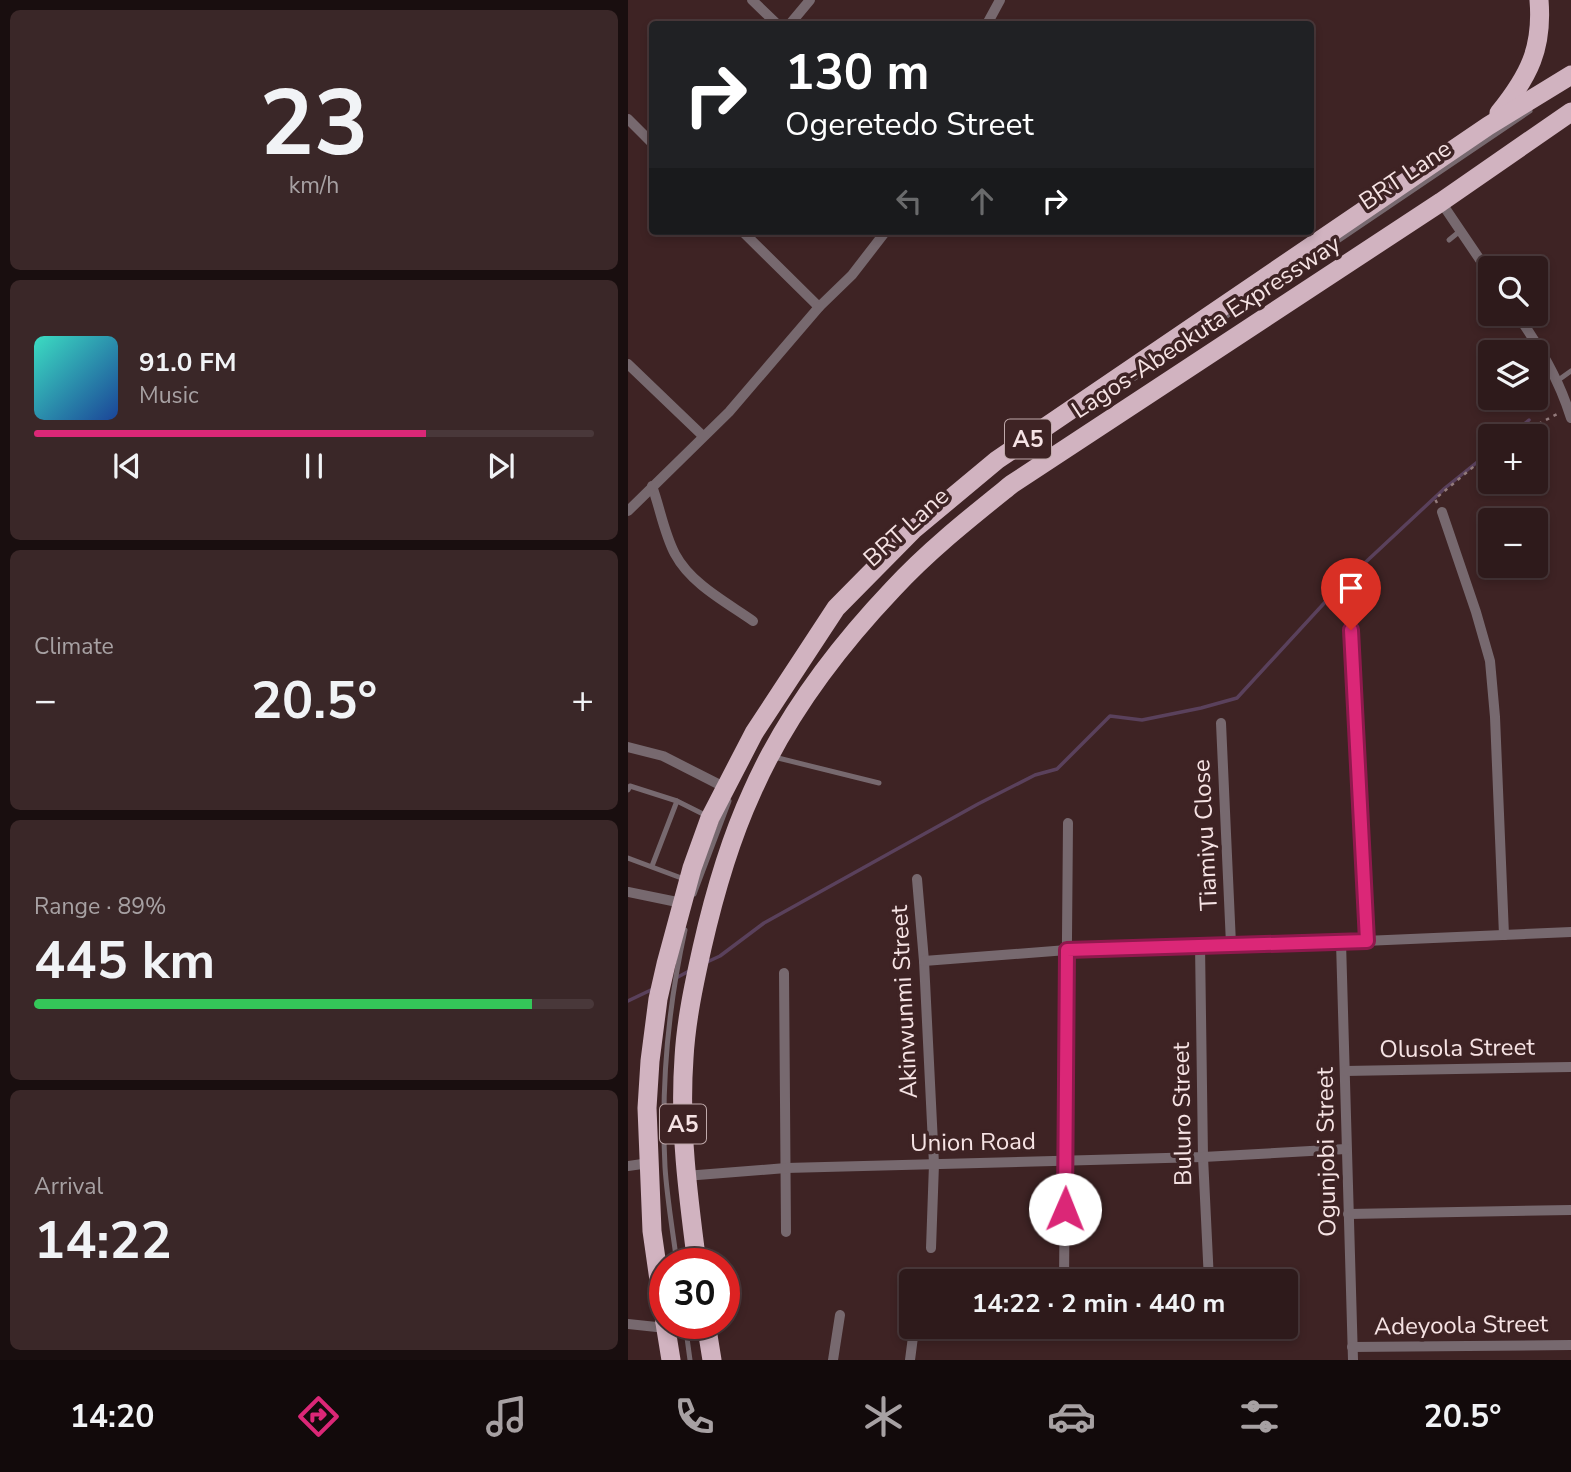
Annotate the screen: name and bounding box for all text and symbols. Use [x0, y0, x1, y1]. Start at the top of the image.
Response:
text: 130 m [785, 39, 929, 106]
icon: right [670, 49, 761, 140]
text: 23 [259, 62, 369, 186]
text: Ogeretedo Street [785, 103, 1034, 146]
street label: BRT Lane [1353, 132, 1457, 218]
text: km/h [289, 170, 339, 201]
icon: left [890, 182, 928, 220]
icon: ahead [963, 182, 1001, 220]
icon: right [1036, 182, 1074, 220]
street label: Lagos-Abeokuta Expressway [1065, 228, 1347, 426]
map controls [1478, 256, 1548, 578]
button: search [1478, 256, 1548, 326]
button: layers [1478, 340, 1548, 410]
text: 91.0 FM [139, 345, 236, 380]
text: Music [139, 380, 199, 411]
road number: A5 [1005, 420, 1051, 458]
button: + [1478, 424, 1548, 494]
icon: previous [108, 447, 146, 485]
icon: pause [295, 447, 333, 485]
icon: next [482, 447, 520, 485]
street label: BRT Lane [856, 480, 956, 574]
button: − [1478, 508, 1548, 578]
pin [1321, 558, 1381, 630]
icon: arrive [1332, 569, 1370, 607]
text: Climate [34, 631, 114, 662]
text: 20.5° [251, 665, 377, 736]
text: − [34, 675, 57, 726]
text: + [571, 675, 594, 726]
street label: Tiamiyu Close [1185, 758, 1225, 912]
text: Range · 89% [34, 891, 166, 922]
street label: Akinwunmi Street [883, 904, 925, 1100]
text: 445 km [34, 925, 215, 996]
street label: Olusola Street [1379, 1031, 1536, 1065]
street label: Buluro Street [1165, 1041, 1199, 1186]
street label: Ogunjobi Street [1309, 1066, 1343, 1237]
road number: A5 [660, 1105, 706, 1144]
street label: Union Road [910, 1125, 1036, 1159]
text: Arrival [34, 1171, 103, 1202]
position arrow [1028, 1172, 1102, 1246]
text: 14:22 [34, 1205, 172, 1276]
speed limit sign: 30 [649, 1248, 740, 1339]
text: 14:22 · 2 min · 440 m [972, 1286, 1225, 1321]
street label: Adeyoola Street [1374, 1307, 1549, 1343]
icon: directions [294, 1392, 343, 1441]
icon: music [482, 1392, 531, 1441]
icon: phone [670, 1392, 719, 1441]
icon: climate [859, 1392, 908, 1441]
icon: car [1047, 1392, 1096, 1441]
icon: filters [1235, 1392, 1284, 1441]
text: 14:20 [70, 1395, 154, 1438]
text: 20.5° [1424, 1395, 1501, 1438]

